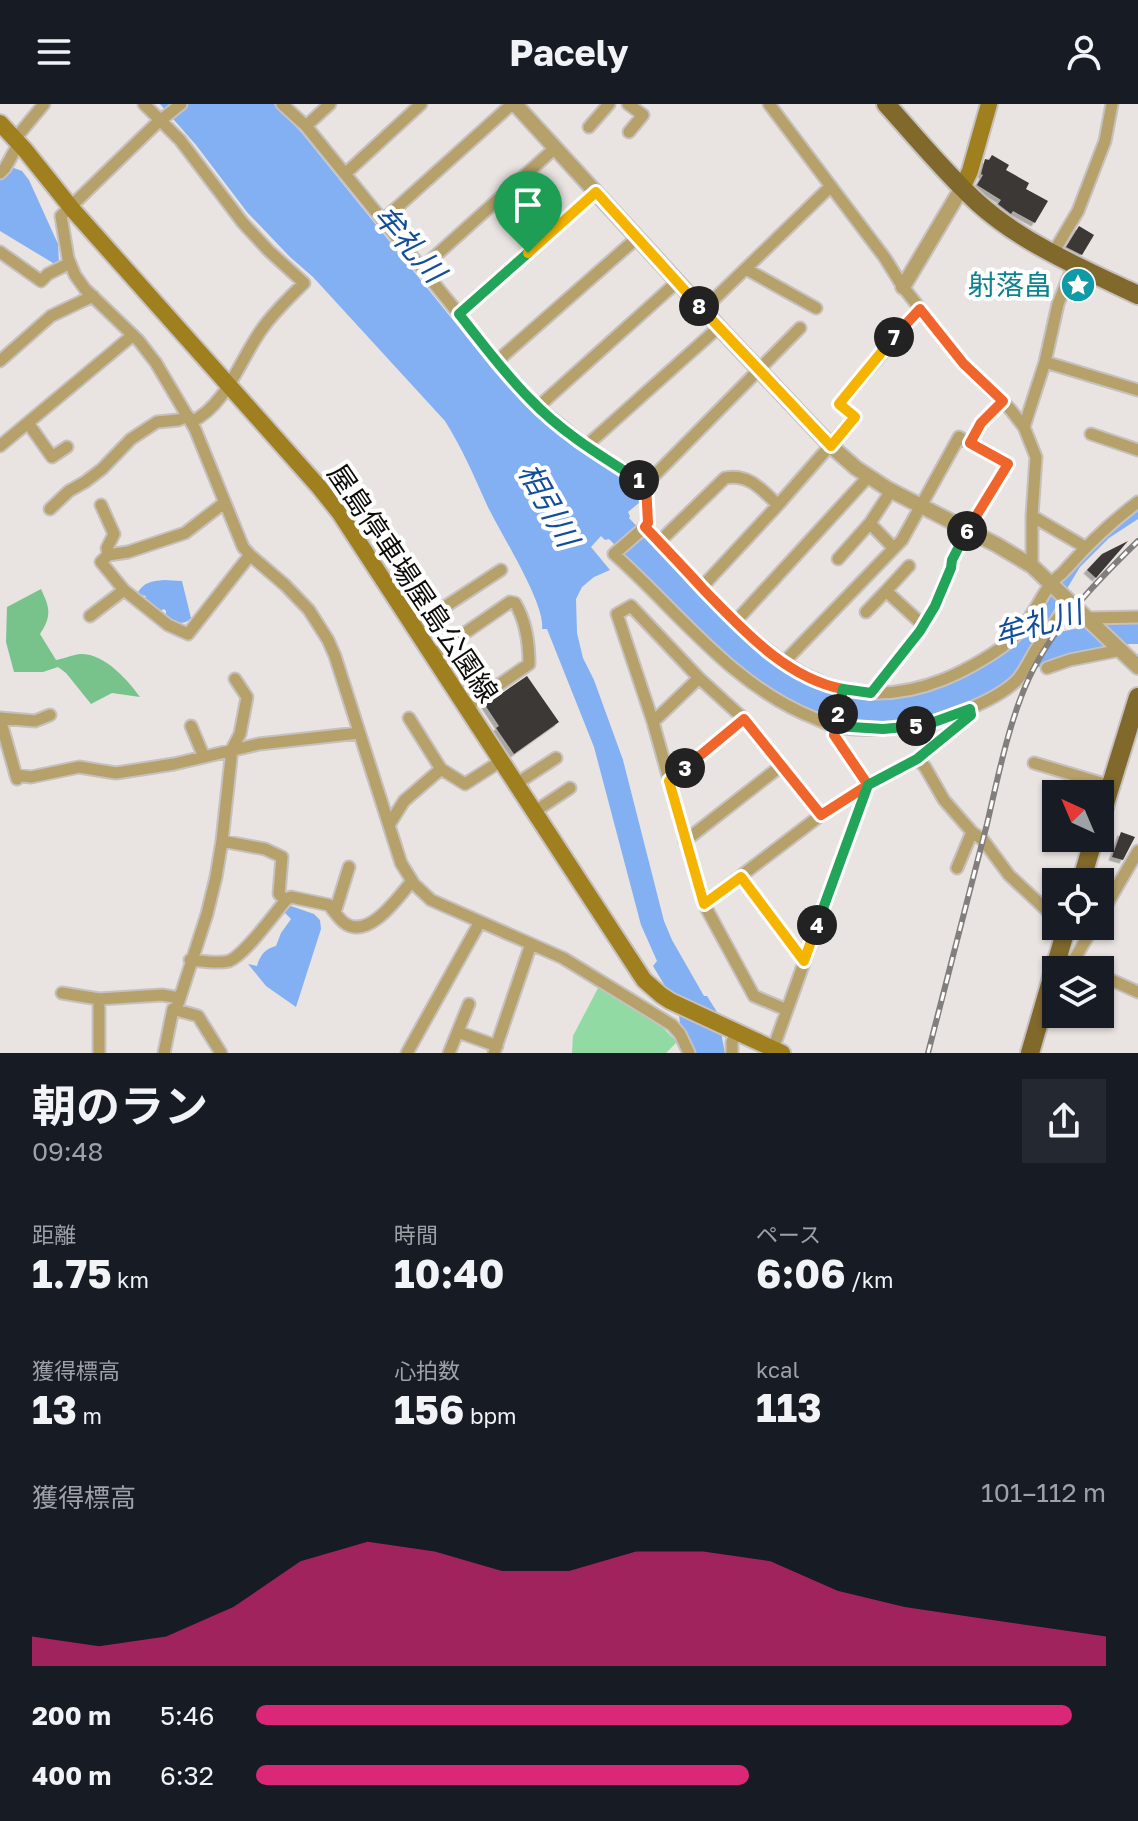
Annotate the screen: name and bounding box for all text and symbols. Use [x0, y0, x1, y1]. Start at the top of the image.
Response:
icon: menu [32, 30, 76, 74]
icon: person [1062, 30, 1106, 74]
text: Pacely [509, 31, 629, 74]
pin [494, 171, 562, 253]
icon: arrive [506, 183, 550, 227]
water label: 牟礼川 [367, 198, 455, 291]
place icon: 射落畠 [1059, 266, 1097, 304]
place label: 射落畠 [968, 268, 1052, 301]
pin: 8 [679, 286, 719, 326]
text: 8 [692, 292, 706, 319]
pin: 7 [874, 317, 914, 357]
text: 7 [888, 323, 900, 350]
water label: 相引川 [511, 456, 588, 555]
street label: 屋島停車場屋島公園線 [321, 457, 505, 708]
pin: 1 [619, 460, 659, 500]
text: 1 [633, 466, 645, 493]
pin: 6 [947, 511, 987, 551]
text: 6 [960, 517, 974, 544]
water label: 牟礼川 [990, 593, 1089, 653]
pin: 2 [818, 694, 858, 734]
text: 2 [831, 700, 845, 727]
pin: 5 [896, 706, 936, 746]
text: 5 [909, 712, 923, 739]
pin: 3 [665, 748, 705, 788]
text: 3 [678, 754, 692, 781]
north arrow [1042, 780, 1114, 852]
map controls [1042, 780, 1114, 1028]
button: locate [1042, 868, 1114, 940]
pin: 4 [797, 905, 837, 945]
text: 4 [810, 911, 824, 938]
button: layers [1042, 956, 1114, 1028]
text: 朝のラン [32, 1079, 208, 1132]
button: share [1022, 1079, 1106, 1163]
text: 09:48 [32, 1136, 103, 1167]
text: 距離 [32, 1221, 76, 1248]
text: 時間 [394, 1221, 438, 1248]
text: ペース [756, 1221, 821, 1248]
text: 1.75 [32, 1249, 112, 1297]
text: 10:40 [394, 1249, 504, 1297]
text: 6:06 [756, 1249, 846, 1297]
text: km [112, 1266, 149, 1293]
text: /km [846, 1266, 894, 1293]
text: kcal [756, 1356, 799, 1383]
text: 獲得標高 [32, 1357, 120, 1384]
text: 心拍数 [394, 1357, 460, 1384]
text: 113 [756, 1383, 822, 1431]
text: 13 [32, 1385, 77, 1433]
text: 156 [394, 1385, 464, 1433]
text: m [77, 1402, 102, 1429]
text: bpm [464, 1402, 516, 1429]
text: 101–112 m [981, 1477, 1106, 1508]
text: 獲得標高 [32, 1482, 136, 1513]
text: 200 m [32, 1700, 111, 1731]
text: 5:46 [160, 1700, 214, 1731]
text: 400 m [32, 1760, 111, 1791]
text: 6:32 [160, 1760, 214, 1791]

